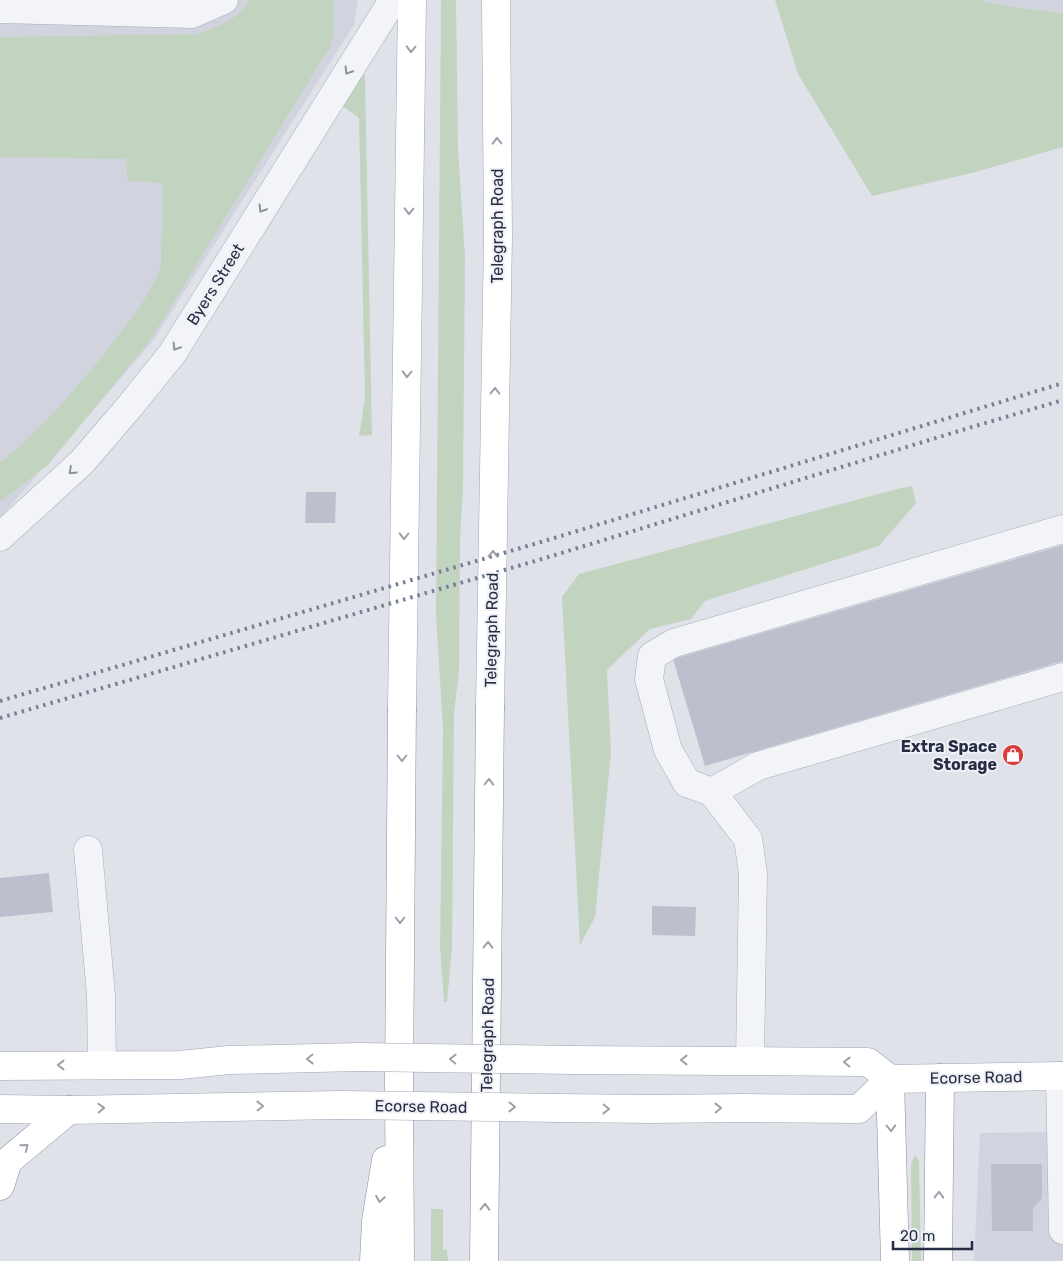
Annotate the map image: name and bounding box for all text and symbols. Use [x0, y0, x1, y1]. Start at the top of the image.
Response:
one-way arrow [406, 45, 417, 53]
one-way arrow [345, 66, 355, 75]
one-way arrow [491, 137, 502, 145]
street label: Telegraph Road [488, 169, 507, 284]
one-way arrow [259, 203, 269, 212]
one-way arrow [404, 208, 414, 215]
street label: Byers Street [183, 240, 248, 329]
one-way arrow [173, 341, 183, 350]
one-way arrow [402, 370, 412, 378]
one-way arrow [490, 387, 501, 395]
one-way arrow [69, 465, 78, 474]
one-way arrow [399, 532, 410, 540]
one-way arrow [487, 550, 498, 558]
street label: Telegraph Road [481, 572, 502, 688]
place label: Extra Space Storage [901, 737, 997, 774]
shop icon: Extra Space Storage [1001, 743, 1025, 767]
one-way arrow [397, 754, 407, 762]
one-way arrow [484, 778, 494, 786]
one-way arrow [395, 916, 405, 924]
one-way arrow [482, 940, 493, 948]
street label: Telegraph Road [477, 977, 498, 1093]
one-way arrow [306, 1053, 314, 1064]
one-way arrow [449, 1054, 456, 1064]
one-way arrow [680, 1055, 688, 1065]
one-way arrow [843, 1056, 851, 1067]
one-way arrow [57, 1060, 64, 1070]
street label: Ecorse Road [930, 1067, 1023, 1088]
street label: Ecorse Road [374, 1096, 467, 1117]
one-way arrow [256, 1101, 264, 1112]
one-way arrow [509, 1102, 517, 1112]
one-way arrow [97, 1103, 105, 1114]
one-way arrow [602, 1103, 610, 1114]
one-way arrow [714, 1103, 722, 1113]
one-way arrow [886, 1124, 897, 1132]
one-way arrow [19, 1144, 28, 1152]
one-way arrow [934, 1191, 944, 1198]
one-way arrow [375, 1195, 386, 1203]
one-way arrow [480, 1203, 490, 1211]
scale bar [893, 1218, 972, 1250]
text: 20 m [900, 1227, 935, 1245]

